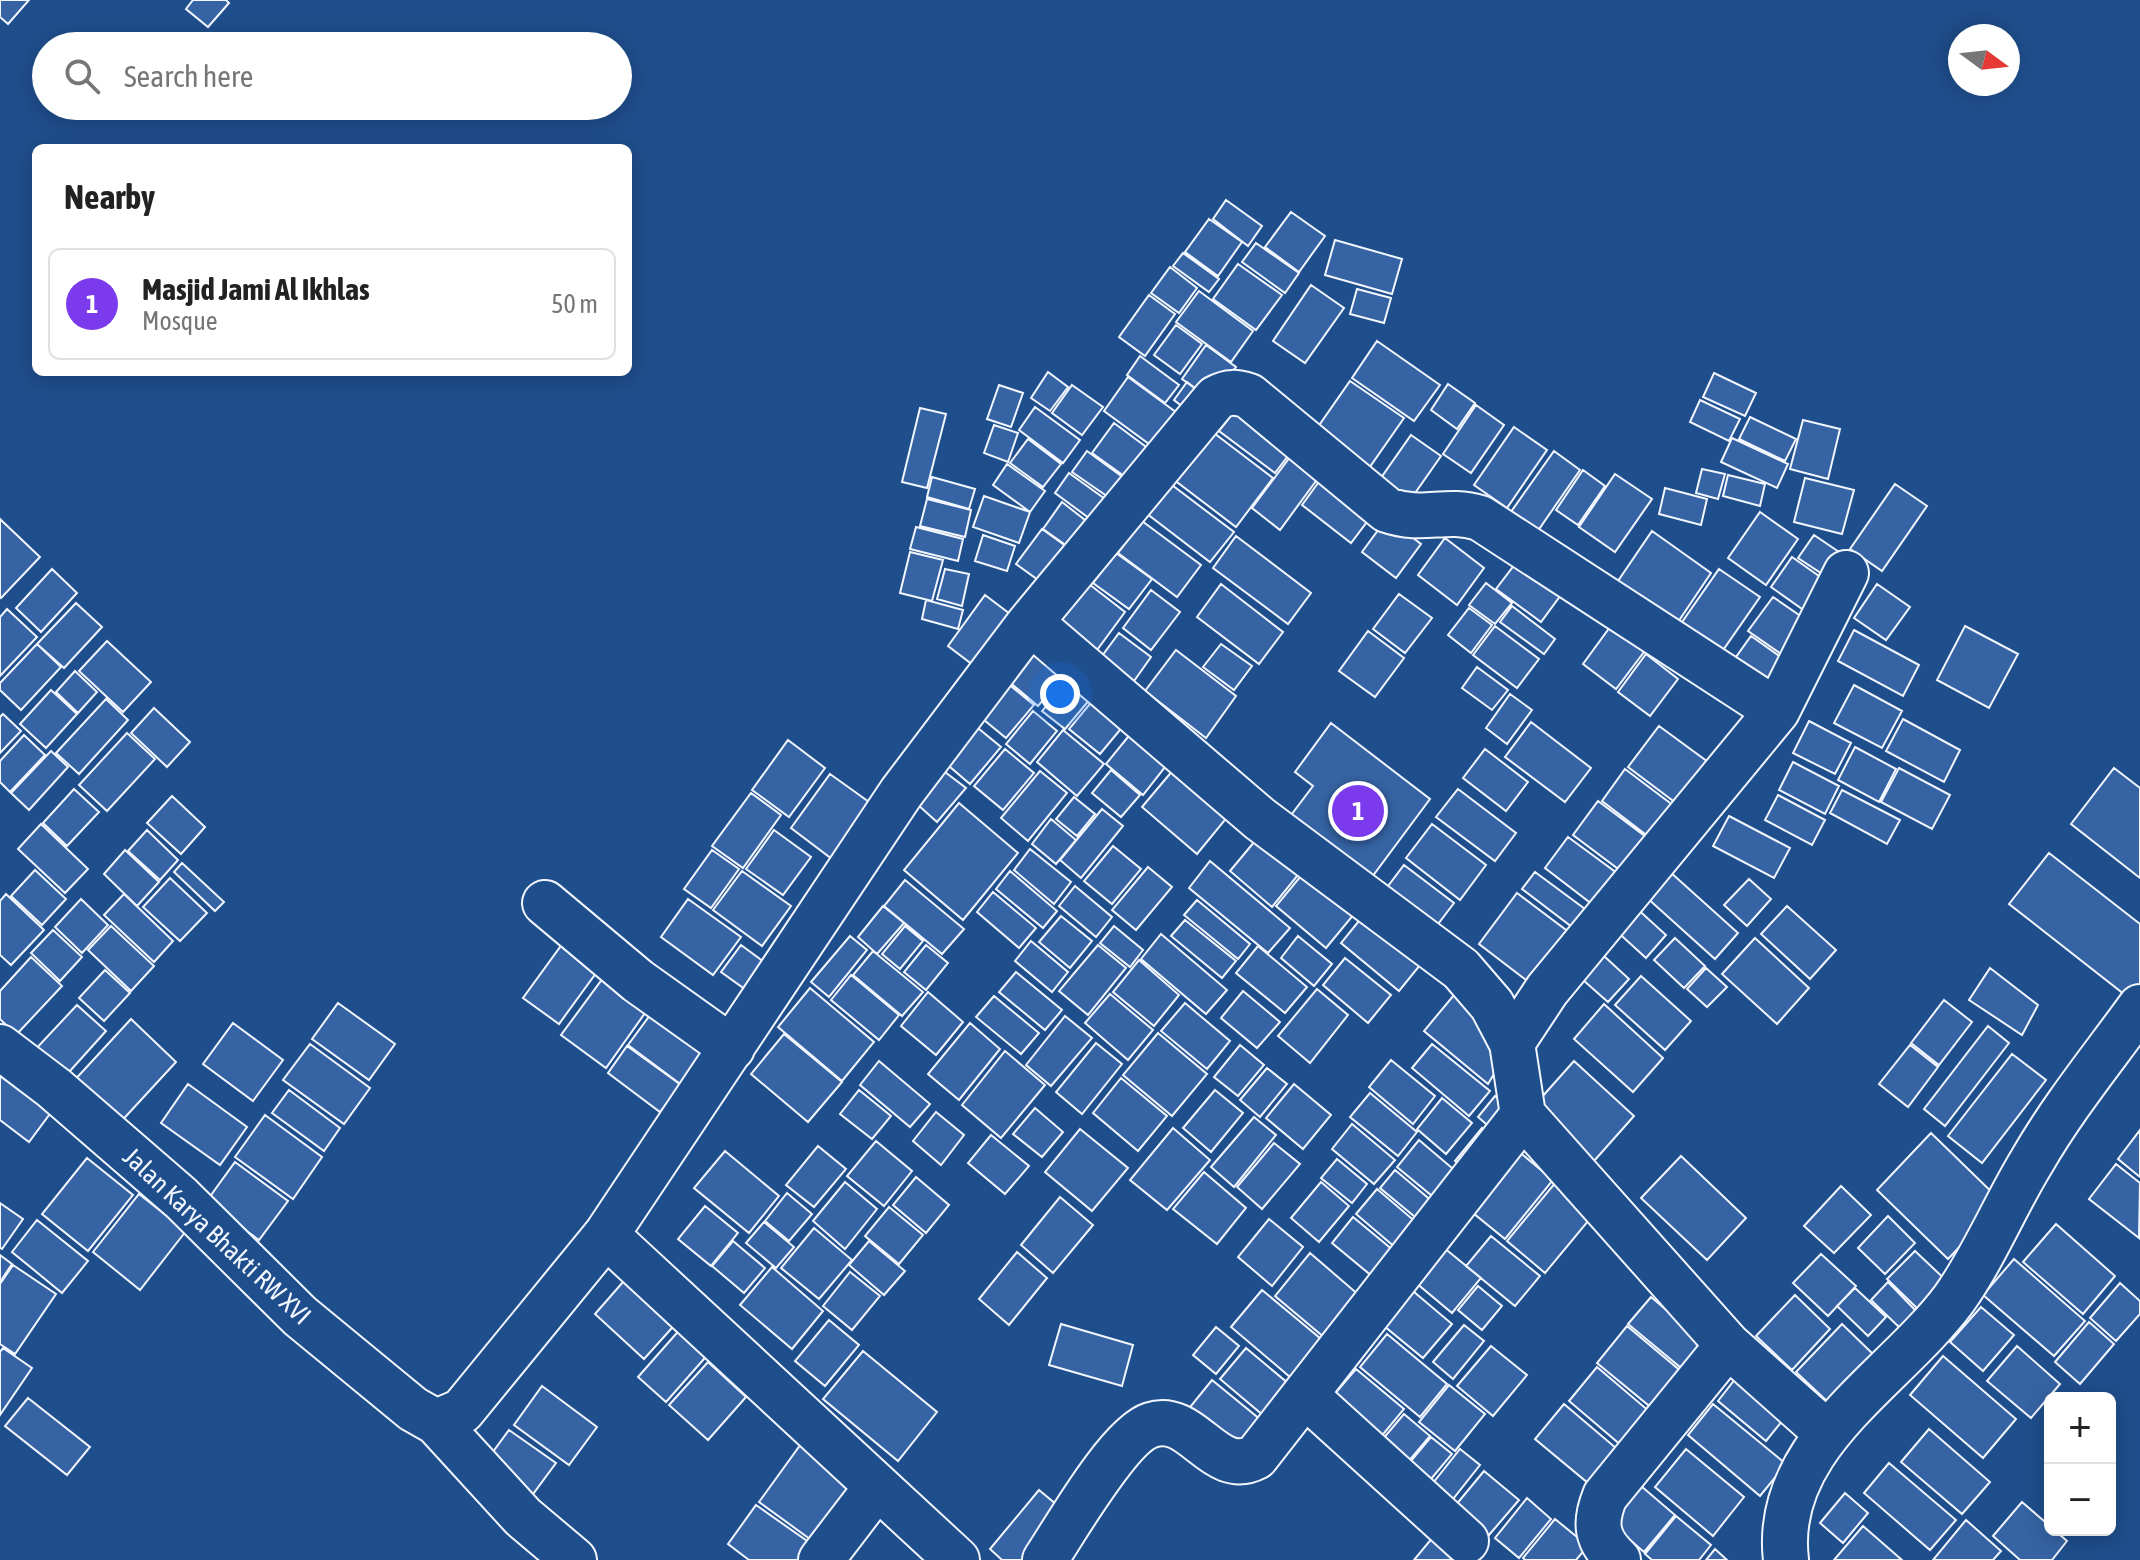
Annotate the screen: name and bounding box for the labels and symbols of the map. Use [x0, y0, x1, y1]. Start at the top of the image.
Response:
north arrow [1948, 24, 2020, 96]
your location [1040, 674, 1080, 714]
pin: 1 [1332, 781, 1384, 841]
street label: Jalan Karya Bhakti RW XVI [117, 1141, 317, 1331]

